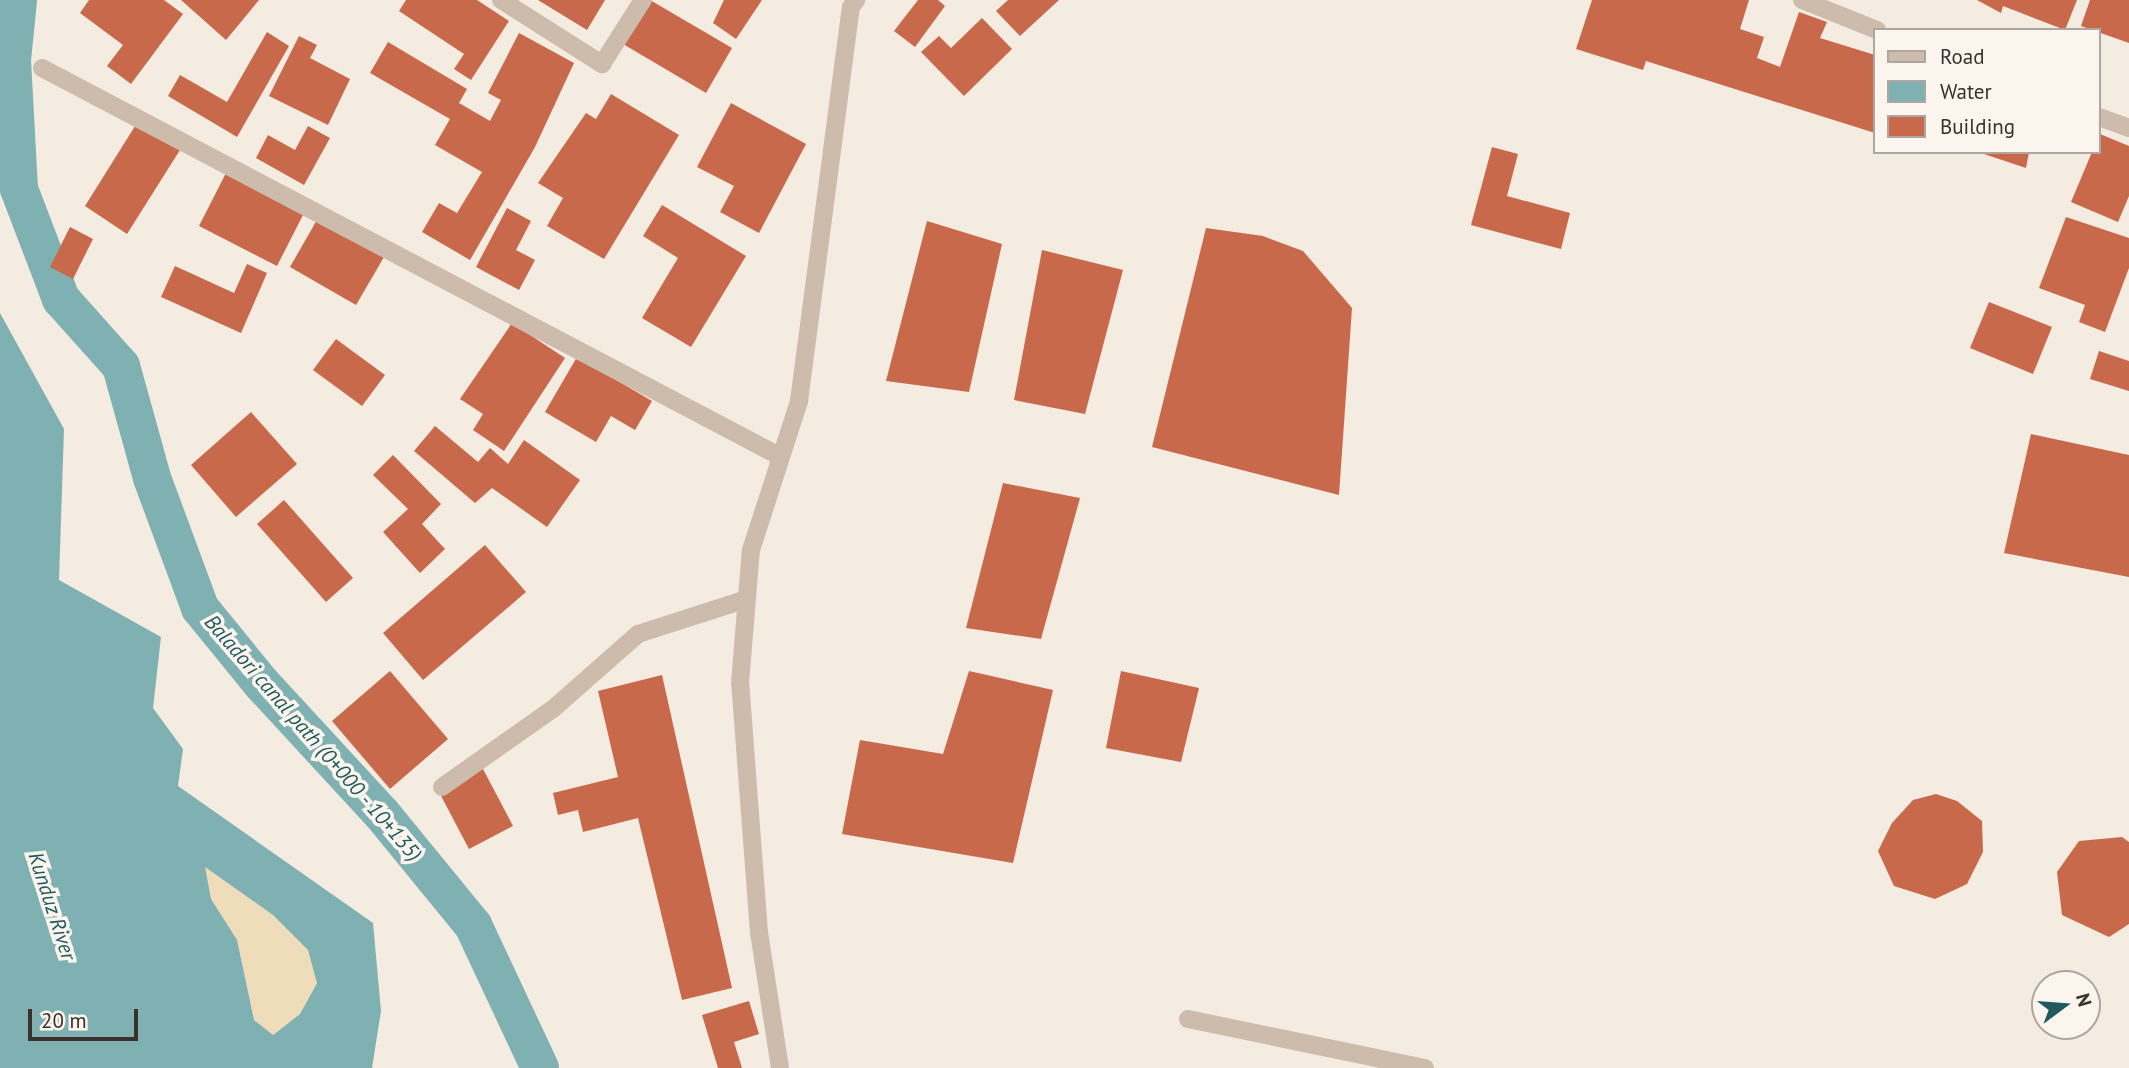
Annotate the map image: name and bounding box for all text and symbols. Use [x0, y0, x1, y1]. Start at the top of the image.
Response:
legend [1874, 28, 2101, 154]
text: Road [1940, 43, 1984, 70]
text: Water [1940, 78, 1992, 105]
text: Building [1940, 113, 2015, 140]
water label: Baladori canal path (0+000 - 10+135) [199, 609, 427, 867]
water label: Kunduz River [23, 849, 81, 963]
north arrow [2031, 970, 2101, 1040]
text: N [2071, 990, 2098, 1009]
scale bar [32, 995, 142, 1038]
text: 20 m [41, 1007, 87, 1034]

